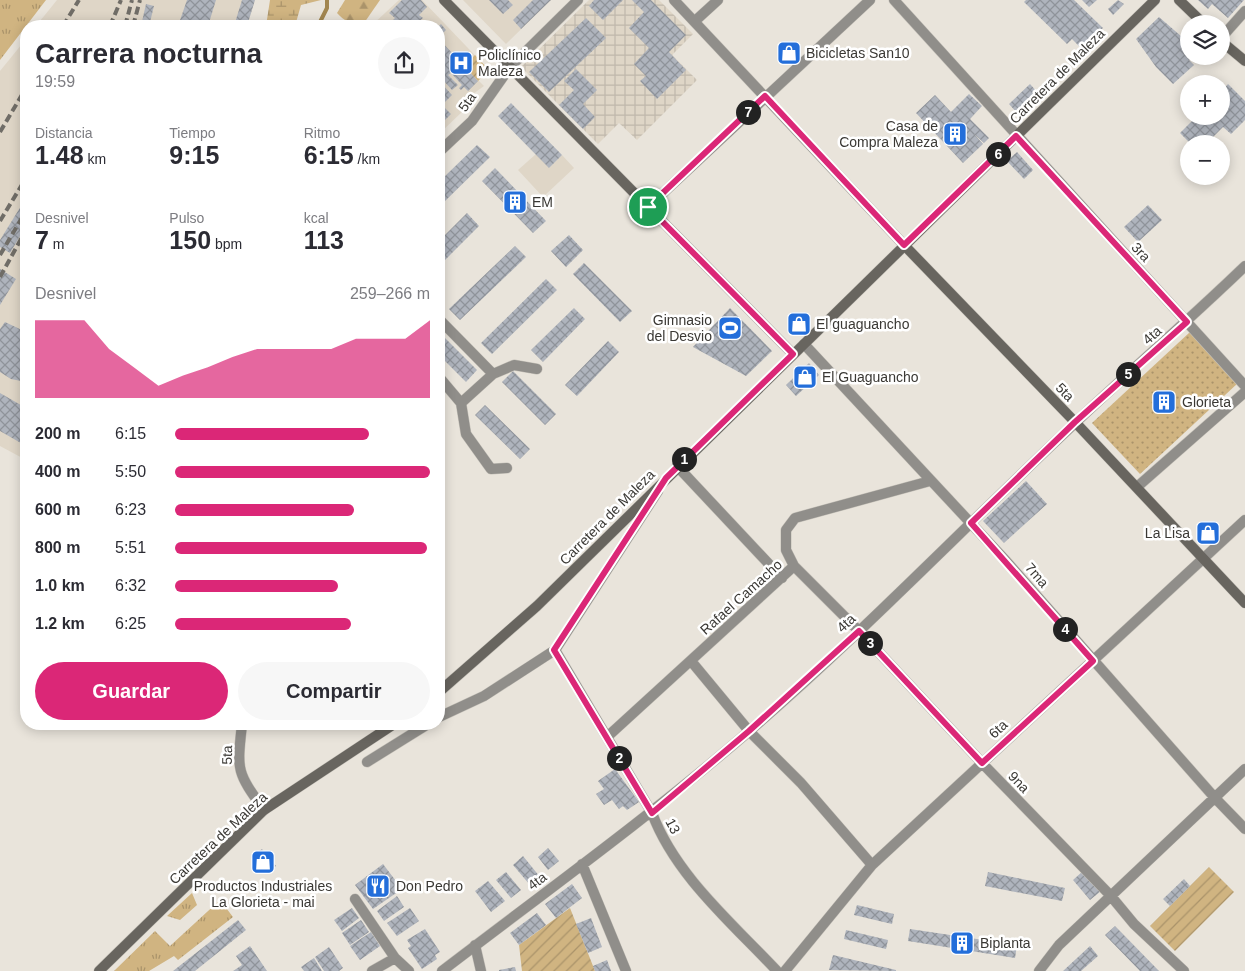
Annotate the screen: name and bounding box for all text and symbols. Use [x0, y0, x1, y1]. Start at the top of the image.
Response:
map controls [1180, 15, 1230, 185]
button: layers [1180, 15, 1230, 65]
street label: Carretera de Maleza [1006, 25, 1108, 127]
button: share [378, 37, 430, 89]
text: Carrera nocturna [35, 38, 262, 69]
shop icon: Bicicletas San10 [776, 40, 802, 66]
place label: Bicicletas San10 [806, 45, 910, 61]
place label: Policlínico Maleza [478, 47, 541, 79]
hospital icon: Policlínico Maleza [448, 50, 474, 76]
text: 19:59 [35, 73, 75, 90]
button: + [1180, 75, 1230, 125]
street label: 5ta [455, 89, 479, 115]
pin: 7 [736, 100, 760, 124]
text: 7 [745, 104, 752, 120]
place label: Casa de Compra Maleza [839, 118, 938, 150]
building icon: Casa de Compra Maleza [942, 121, 968, 147]
text: Distancia [35, 125, 93, 141]
text: Tiempo [169, 125, 216, 141]
text: Ritmo [304, 125, 340, 141]
button: − [1180, 135, 1230, 185]
text: 1.48 [35, 141, 84, 169]
text: 9:15 [169, 141, 219, 169]
text: 6:15 [304, 141, 354, 169]
pin: 6 [986, 142, 1010, 166]
text: 6 [995, 146, 1002, 162]
text: km [84, 151, 106, 167]
text: /km [354, 151, 380, 167]
pin [627, 186, 669, 228]
building icon: EM [502, 189, 528, 215]
icon: arrive [634, 193, 662, 221]
place label: EM [532, 194, 553, 210]
text: Desnivel [35, 210, 89, 226]
text: Pulso [169, 210, 204, 226]
text: kcal [304, 210, 329, 226]
text: 7 [35, 226, 49, 254]
text: 150 [169, 226, 211, 254]
text: 113 [304, 226, 344, 254]
text: m [49, 236, 64, 252]
text: bpm [211, 236, 242, 252]
street label: 3ra [1128, 239, 1154, 265]
text: Desnivel [35, 285, 96, 302]
text: 259–266 m [350, 285, 430, 302]
shop icon: El guaguancho [786, 311, 812, 337]
place label: Gimnasio del Desvio [647, 312, 712, 344]
sports icon: Gimnasio del Desvio [717, 315, 743, 341]
place label: El guaguancho [816, 316, 910, 332]
street label: 4ta [1139, 322, 1165, 347]
pin: 5 [1116, 362, 1140, 386]
shop icon: El Guaguancho [792, 364, 818, 390]
text: 5 [1125, 366, 1132, 382]
place label: El Guaguancho [822, 369, 919, 385]
street label: 5ta [1052, 379, 1078, 405]
building icon: Glorieta [1151, 389, 1177, 415]
place label: Glorieta [1182, 394, 1231, 410]
text: 200 m [35, 425, 80, 442]
text: 6:15 [115, 425, 146, 442]
pin: 1 [672, 446, 696, 472]
text: 1 [681, 451, 688, 467]
text: 400 m [35, 463, 80, 480]
text: 5:50 [115, 463, 146, 480]
street label: Carretera de Maleza [556, 466, 658, 568]
text: 600 m [35, 501, 80, 518]
text: 6:23 [115, 501, 146, 518]
shop icon: La Lisa [1195, 520, 1221, 546]
place label: La Lisa [1145, 525, 1190, 541]
text: 800 m [35, 539, 80, 556]
text: 5:51 [115, 539, 146, 556]
street label: Rafael Camacho [697, 556, 785, 638]
street label: 7ma [1022, 559, 1052, 591]
text: 1.0 km [35, 577, 85, 594]
text: 6:32 [115, 577, 146, 594]
street label: 4ta [833, 610, 859, 635]
text: 1.2 km [35, 615, 85, 632]
text: 6:25 [115, 615, 146, 632]
pin: 4 [1052, 616, 1078, 642]
text: 4 [1062, 621, 1069, 637]
pin: 3 [858, 630, 882, 656]
text: 3 [867, 635, 874, 651]
button: Guardar [35, 662, 228, 720]
button: Compartir [238, 662, 430, 720]
street label: 6ta [985, 716, 1011, 741]
street label: 5ta [219, 745, 235, 765]
pin: 2 [606, 746, 632, 770]
text: 2 [616, 750, 623, 766]
street label: 9na [1005, 768, 1033, 796]
street label: Carretera de Maleza [166, 788, 270, 887]
street label: 13 [662, 815, 684, 837]
shop icon: Productos Industriales La Glorieta - mai [250, 849, 276, 875]
street label: 4ta [524, 869, 550, 893]
restaurant icon: Don Pedro [365, 873, 391, 899]
place label: Productos Industriales La Glorieta - mai [194, 878, 332, 910]
place label: Don Pedro [396, 878, 463, 894]
building icon: Biplanta [949, 930, 975, 956]
place label: Biplanta [980, 935, 1031, 951]

